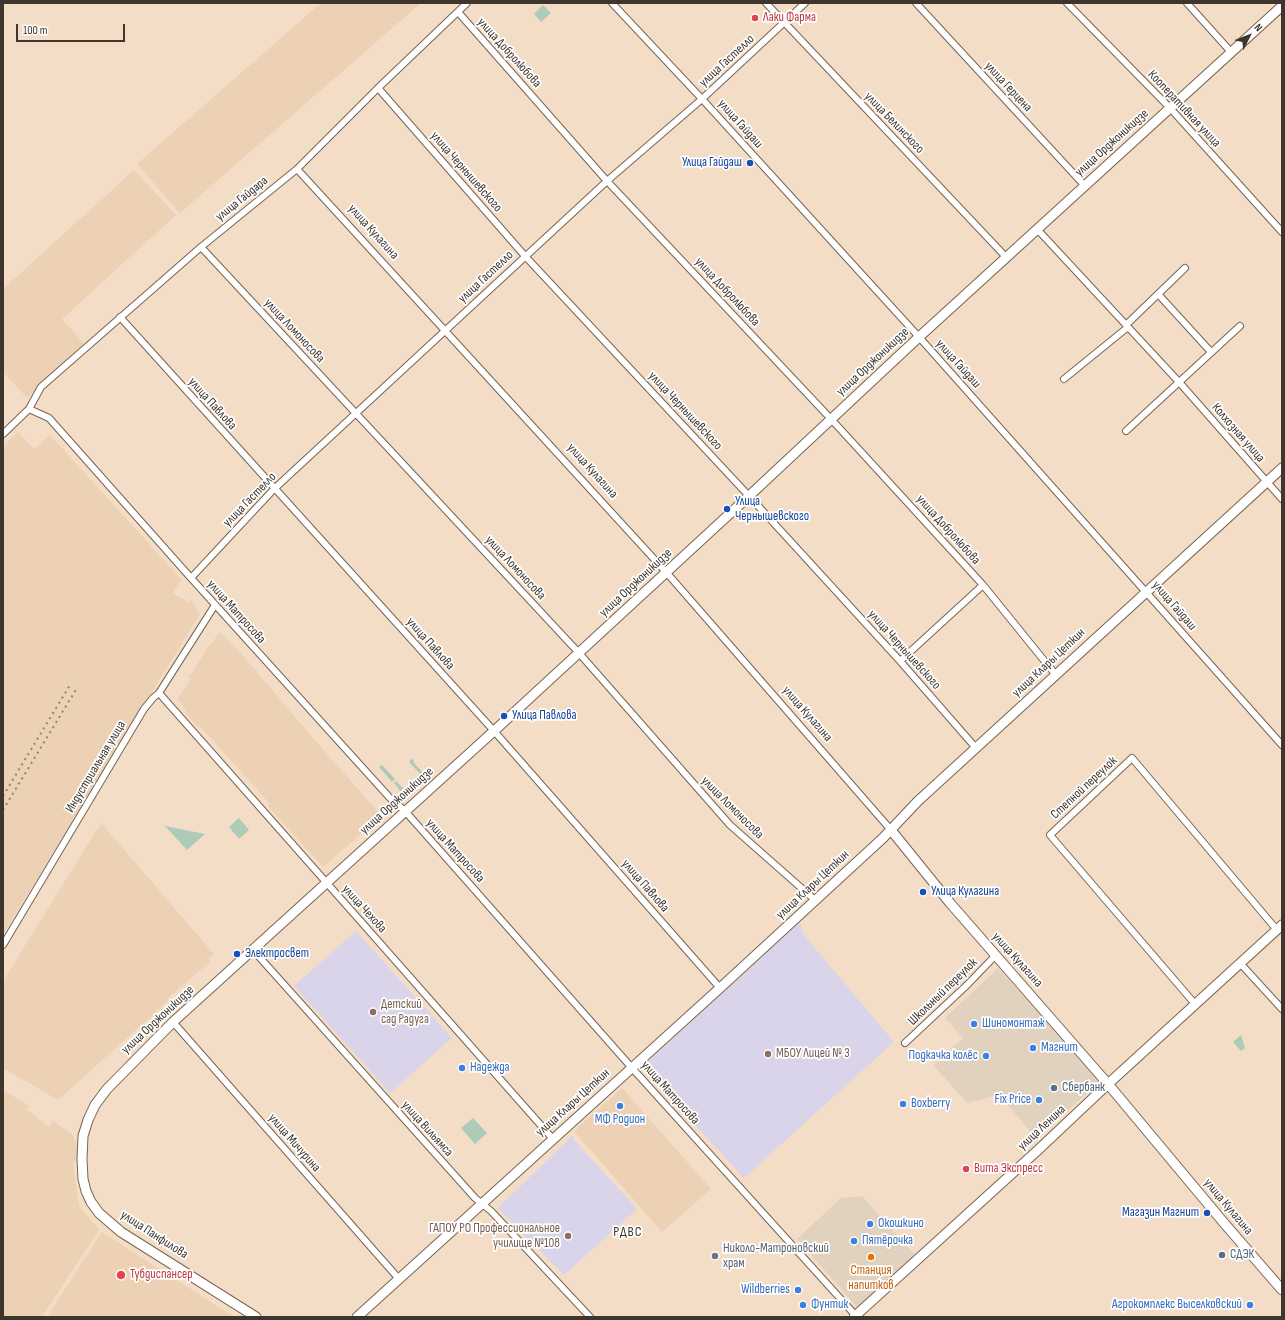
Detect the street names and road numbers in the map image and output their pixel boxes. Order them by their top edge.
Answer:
street label: улица Добролюбова [474,15,544,91]
street label: улица Гастелло [696,32,758,90]
street label: улица Герцена [981,59,1035,115]
street label: Кооперативная улица [1144,67,1224,151]
street label: улица Белинского [861,89,927,157]
street label: улица Гайдаш [714,96,766,152]
street label: улица Орджоникидзе [1072,106,1152,180]
street label: улица Чернышевского [427,129,505,215]
street label: улица Гайдара [213,173,271,225]
street label: улица Кулагина [344,201,402,263]
street label: улица Гастелло [455,248,517,306]
street label: улица Добролюбова [691,254,763,330]
street label: улица Ломоносова [260,296,328,366]
street label: улица Орджоникидзе [833,324,913,400]
street label: улица Гайдаш [932,336,984,392]
street label: улица Чернышевского [645,369,725,453]
street label: улица Павлова [185,375,239,433]
street label: Колхозная улица [1208,400,1268,466]
street label: улица Кулагина [563,440,621,502]
street label: улица Гастелло [220,470,280,530]
street label: улица Добролюбова [913,492,983,568]
street label: улица Ломоносова [481,533,549,603]
street label: улица Орджоникидзе [596,545,676,621]
street label: улица Матросова [203,577,269,647]
street label: улица Гайдаш [1148,578,1200,634]
street label: улица Чернышевского [864,607,944,693]
street label: улица Павлова [403,615,457,673]
street label: улица Клары Цеткин [1009,625,1089,701]
street label: улица Кулагина [779,683,835,745]
street label: Индустриальная улица [62,718,130,816]
street label: Степной переулок [1048,753,1120,823]
street label: улица Орджоникидзе [357,764,437,838]
street label: улица Ломоносова [697,773,767,843]
street label: улица Матросова [422,816,488,886]
street label: улица Клары Цеткин [773,847,853,923]
street label: улица Павлова [618,856,672,916]
street label: улица Чехова [338,882,390,936]
street label: улица Кулагина [988,929,1046,991]
street label: Школьный переулок [905,955,981,1029]
street label: улица Орджоникидзе [118,982,198,1058]
street label: улица Матросова [637,1058,703,1128]
street label: улица Клары Цеткин [533,1066,613,1140]
street label: улица Вильямса [398,1098,456,1160]
street label: улица Ленина [1015,1102,1069,1154]
street label: улица Мичурина [264,1111,324,1175]
street label: улица Кулагина [1200,1176,1256,1238]
street label: улица Панфилова [117,1207,191,1263]

